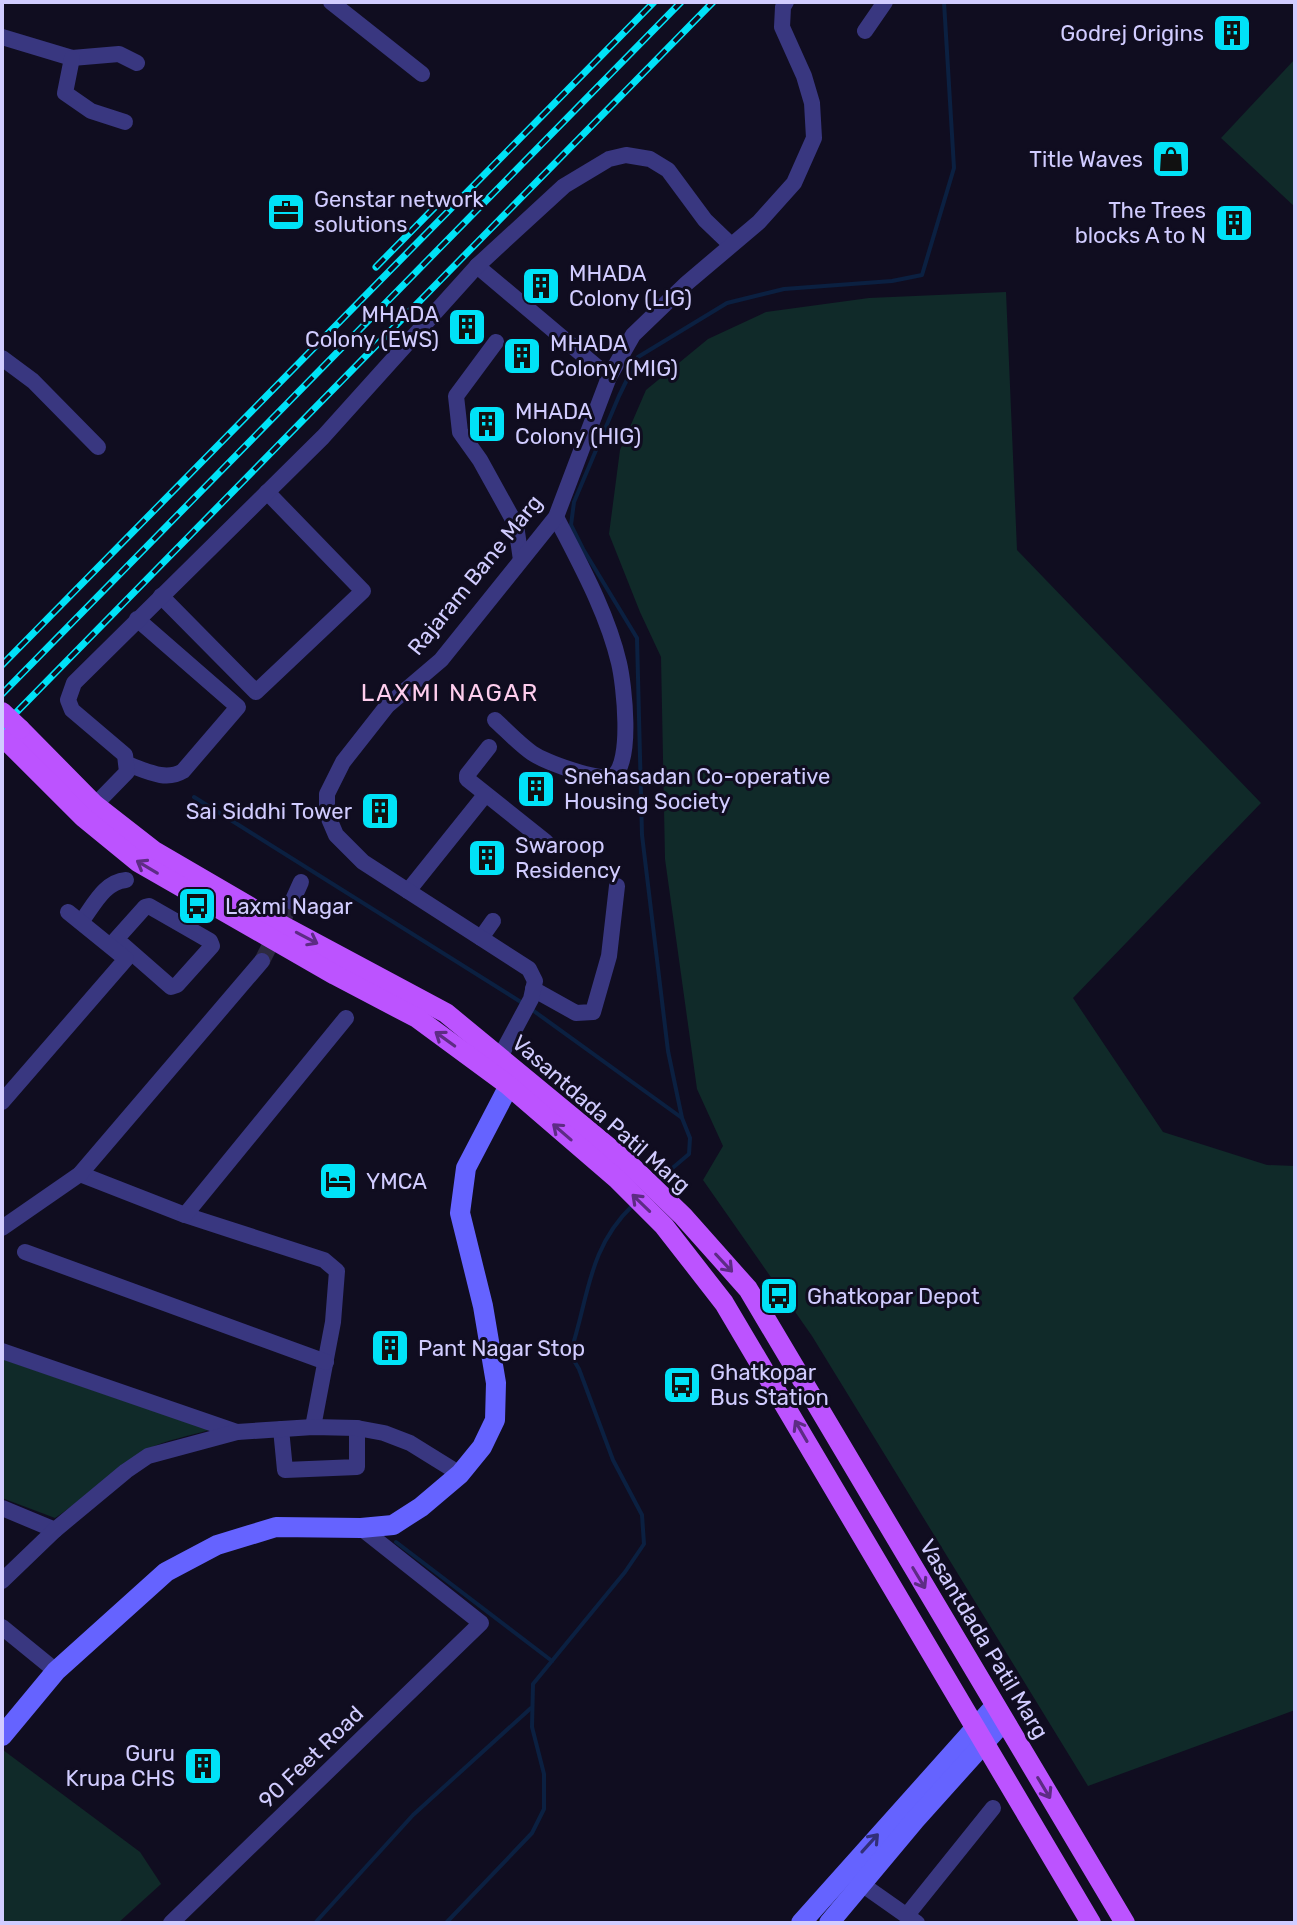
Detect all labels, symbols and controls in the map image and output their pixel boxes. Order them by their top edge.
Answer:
building icon: Godrej Origins [1211,12,1253,54]
place label: Godrej Origins [1060,20,1204,47]
shop icon: Title Waves [1150,138,1192,180]
place label: Title Waves [1029,146,1143,173]
place label: Genstar network solutions [314,186,484,238]
office icon: Genstar network solutions [265,191,307,233]
place label: The Trees blocks A to N [1075,197,1206,249]
building icon: The Trees blocks A to N [1213,202,1255,244]
place label: MHADA Colony (LIG) [569,260,692,312]
building icon: MHADA Colony (LIG) [520,265,562,307]
place label: MHADA Colony (EWS) [305,301,439,353]
building icon: MHADA Colony (EWS) [446,306,488,348]
place label: MHADA Colony (MIG) [550,330,678,382]
building icon: MHADA Colony (MIG) [501,335,543,377]
place label: MHADA Colony (HIG) [515,398,641,450]
building icon: MHADA Colony (HIG) [466,403,508,445]
street label: Rajaram Bane Marg [402,489,548,661]
district label: LAXMI NAGAR [361,679,539,707]
place label: Snehasadan Co-operative Housing Society [564,763,830,815]
building icon: Snehasadan Co-operative Housing Society [515,768,557,810]
building icon: Sai Siddhi Tower [359,790,401,832]
place label: Sai Siddhi Tower [186,798,353,825]
place label: Swaroop Residency [515,832,621,884]
building icon: Swaroop Residency [466,837,508,879]
one-way arrow [136,859,159,875]
bus stop icon: Laxmi Nagar [176,885,218,927]
place label: Laxmi Nagar [225,893,353,920]
one-way arrow [295,931,318,947]
street label: Vasantdada Patil Marg [506,1029,696,1199]
one-way arrow [435,1031,456,1048]
one-way arrow [553,1123,573,1141]
hotel icon: YMCA [317,1160,359,1202]
place label: YMCA [366,1168,427,1195]
one-way arrow [631,1193,651,1212]
one-way arrow [714,1253,733,1273]
bus stop icon: Ghatkopar Depot [758,1275,800,1317]
place label: Ghatkopar Depot [807,1283,980,1310]
building icon: Pant Nagar Stop [369,1327,411,1369]
place label: Pant Nagar Stop [418,1335,585,1362]
place label: Ghatkopar Bus Station [710,1359,829,1411]
bus stop icon: Ghatkopar Bus Station [661,1364,703,1406]
one-way arrow [793,1420,809,1443]
street label: Vasantdada Patil Marg [914,1534,1054,1744]
one-way arrow [911,1566,927,1589]
street label: 90 Feet Road [253,1700,369,1814]
place label: Guru Krupa CHS [65,1740,175,1792]
building icon: Guru Krupa CHS [182,1745,224,1787]
one-way arrow [1036,1776,1052,1799]
one-way arrow [861,1834,879,1854]

